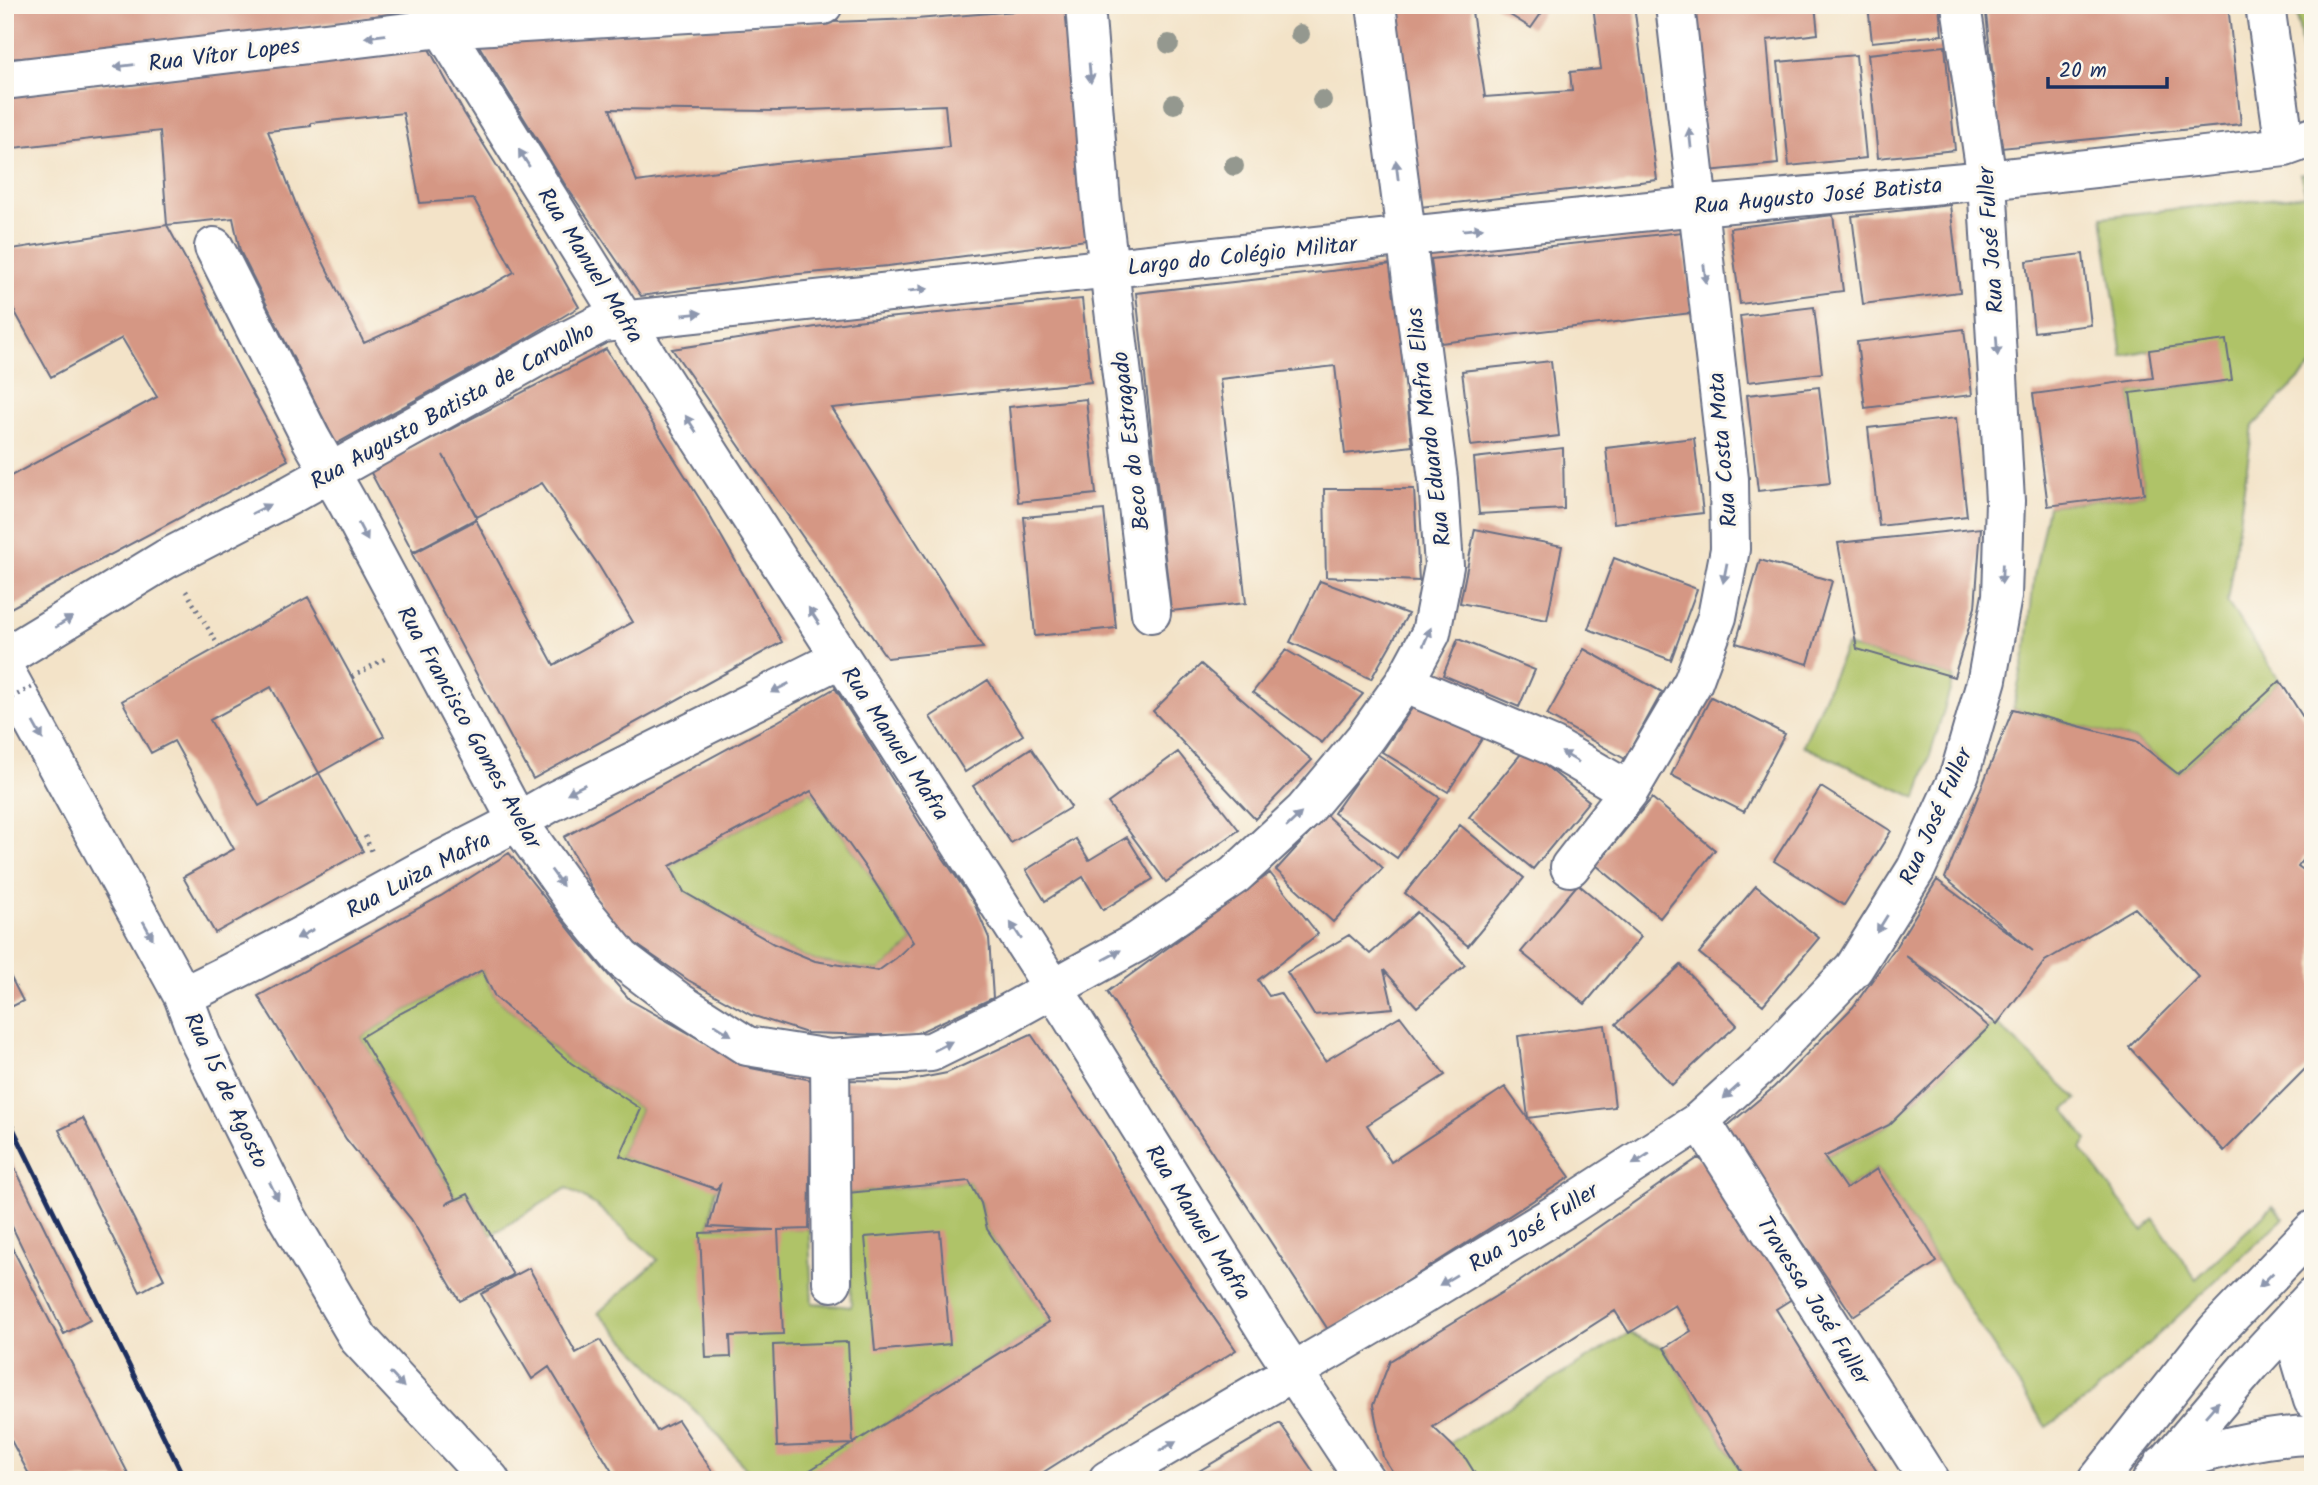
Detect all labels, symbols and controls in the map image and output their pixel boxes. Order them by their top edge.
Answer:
street label: Rua Vítor Lopes [146,29,302,83]
one-way arrow [363,31,385,42]
scale bar [2048,46,2168,90]
text: 20 m [2059,55,2107,88]
one-way arrow [113,60,135,71]
one-way arrow [1085,62,1096,84]
one-way arrow [1684,127,1695,149]
one-way arrow [517,148,530,167]
one-way arrow [1392,159,1403,181]
street label: Rua José Fuller [1969,164,2015,314]
street label: Rua Augusto José Batista [1692,168,1944,226]
street label: Rua Manuel Mafra [527,181,652,351]
one-way arrow [1462,223,1484,234]
street label: Largo do Colégio Militar [1126,227,1360,287]
one-way arrow [1699,263,1710,285]
one-way arrow [908,284,930,295]
street label: Rua Eduardo Mafra Elias [1397,305,1462,548]
one-way arrow [681,309,703,320]
street label: Rua Augusto Batista de Carvalho [304,313,602,500]
one-way arrow [1992,336,2003,358]
street label: Beco do Estragado [1103,349,1161,532]
street label: Rua Costa Mota [1699,371,1749,529]
one-way arrow [685,414,698,434]
one-way arrow [251,504,271,515]
one-way arrow [356,522,368,542]
one-way arrow [1720,562,1731,584]
one-way arrow [1997,563,2008,585]
street label: Rua Francisco Gomes Avelar [386,600,551,857]
one-way arrow [808,606,821,625]
one-way arrow [54,616,74,629]
one-way arrow [1421,627,1433,647]
street label: Rua Manuel Mafra [831,660,958,829]
one-way arrow [770,682,790,693]
one-way arrow [32,721,44,741]
street label: Rua José Fuller [1890,741,1984,891]
one-way arrow [1561,750,1580,763]
one-way arrow [566,784,586,795]
one-way arrow [1285,813,1302,829]
street label: Rua Luiza Mafra [340,822,498,929]
one-way arrow [550,869,564,887]
one-way arrow [1875,914,1888,933]
one-way arrow [142,920,154,940]
one-way arrow [1009,921,1022,941]
one-way arrow [295,927,315,939]
one-way arrow [1102,949,1122,961]
street label: Rua 15 de Agosto [173,1007,277,1175]
one-way arrow [713,1024,732,1037]
one-way arrow [933,1041,953,1052]
one-way arrow [1722,1084,1740,1100]
street label: Rua Manuel Mafra [1135,1138,1260,1308]
one-way arrow [1632,1152,1650,1166]
street label: Rua José Fuller [1462,1174,1607,1283]
one-way arrow [268,1181,279,1201]
street label: Travessa José Fuller [1746,1210,1879,1394]
one-way arrow [2258,1271,2274,1288]
one-way arrow [1439,1273,1458,1286]
one-way arrow [389,1371,405,1388]
one-way arrow [2203,1401,2219,1418]
one-way arrow [1158,1440,1177,1452]

